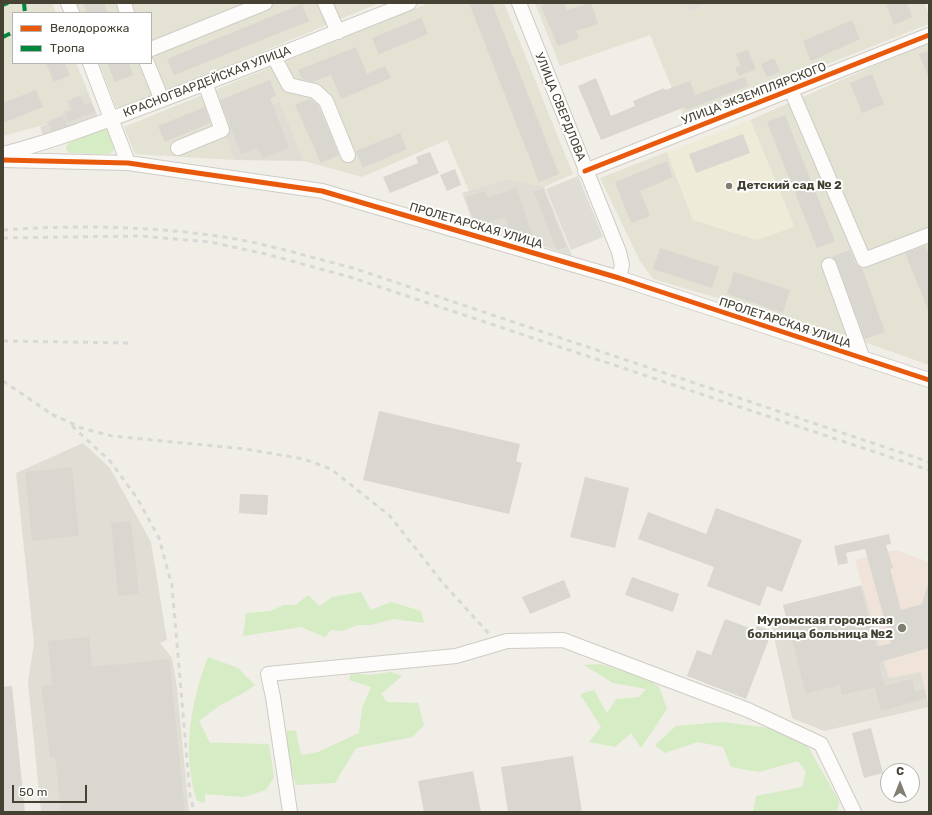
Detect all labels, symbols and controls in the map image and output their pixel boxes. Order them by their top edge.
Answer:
legend [12,12,152,64]
text: Велодорожка [50,21,129,35]
text: Тропа [50,41,85,55]
street label: КРАСНОГВАРДЕЙСКАЯ УЛИЦА [121,43,293,121]
street label: УЛИЦА СВЕРДЛОВА [532,51,588,163]
street label: УЛИЦА ЭКЗЕМПЛЯРСКОГО [680,60,828,128]
place label: Детский сад № 2 [737,179,842,193]
marker: Детский сад № 2 [724,181,734,191]
street label: ПРОЛЕТАРСКАЯ УЛИЦА [408,200,544,252]
street label: ПРОЛЕТАРСКАЯ УЛИЦА [717,295,853,351]
place label: Муромская городская больница больница №2 [747,614,893,642]
marker: Муромская городская больница больница №2 [896,622,908,634]
north arrow [880,763,920,803]
text: С [896,765,904,778]
scale bar [14,777,89,803]
text: 50 m [19,785,47,799]

